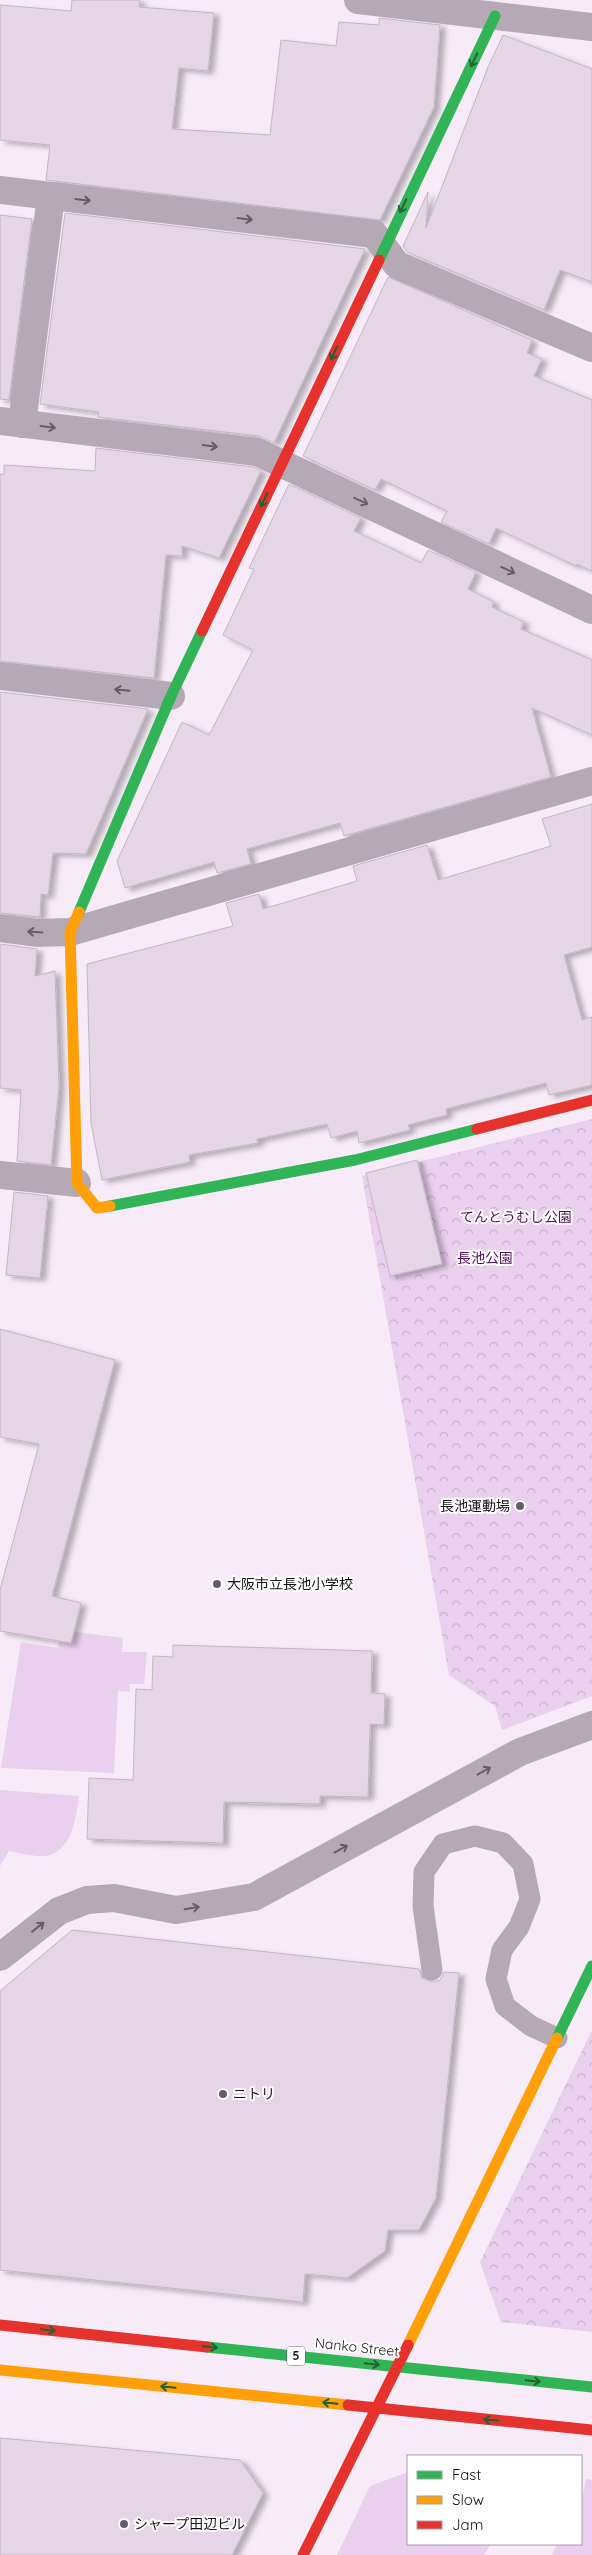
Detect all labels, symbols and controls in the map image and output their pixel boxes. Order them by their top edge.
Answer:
one-way arrow [469,52,478,67]
one-way arrow [75,195,91,205]
one-way arrow [398,198,408,213]
one-way arrow [236,214,252,224]
one-way arrow [328,345,338,360]
one-way arrow [40,422,56,432]
one-way arrow [201,441,217,451]
one-way arrow [259,492,268,507]
one-way arrow [353,497,368,506]
one-way arrow [500,566,515,576]
one-way arrow [115,685,131,695]
one-way arrow [27,928,43,937]
park label: てんとうむし公園 [460,1208,572,1226]
park label: 長池公園 [457,1249,513,1267]
place label: 長池運動場 [440,1497,510,1515]
marker: 長池運動場 [514,1500,526,1512]
place label: 大阪市立長池小学校 [227,1575,353,1593]
marker: 大阪市立長池小学校 [211,1578,223,1590]
one-way arrow [476,1766,491,1776]
one-way arrow [334,1844,348,1854]
one-way arrow [184,1902,200,1912]
one-way arrow [32,1921,45,1932]
place label: ニトリ [233,2085,275,2103]
marker: ニトリ [217,2088,229,2100]
one-way arrow [40,2325,56,2335]
street label: Nanko Street [314,2334,400,2360]
one-way arrow [202,2342,218,2352]
road number: 5 [287,2346,305,2366]
one-way arrow [363,2359,379,2369]
one-way arrow [525,2376,541,2386]
one-way arrow [160,2382,176,2392]
one-way arrow [322,2398,338,2408]
one-way arrow [484,2415,500,2425]
legend [407,2455,582,2545]
text: Fast [452,2465,481,2484]
text: Slow [452,2490,484,2509]
place label: シャープ田辺ビル [134,2515,245,2533]
text: Jam [452,2515,483,2534]
marker: シャープ田辺ビル [118,2518,130,2530]

